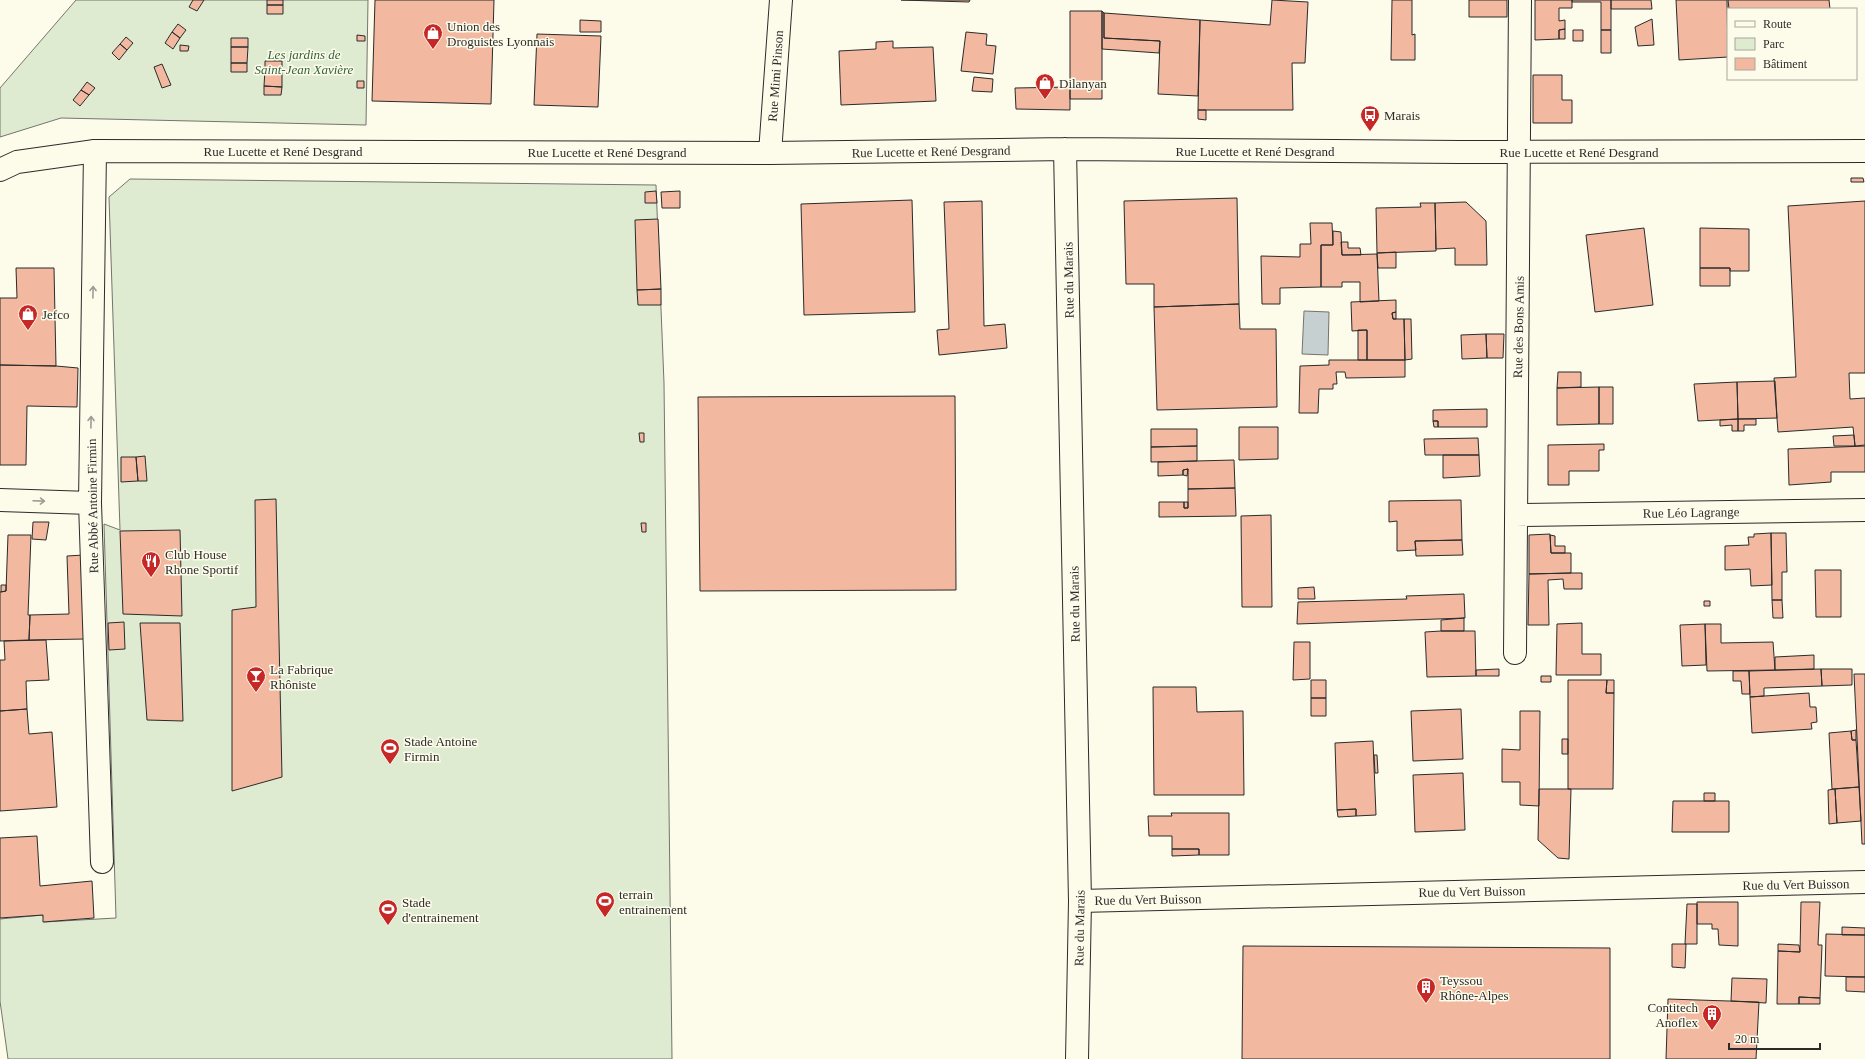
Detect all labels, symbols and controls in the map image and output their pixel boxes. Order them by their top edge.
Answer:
legend [1727,8,1857,80]
text: Route [1763,17,1792,31]
place label: Union des Droguistes Lyonnais [447,19,554,49]
shop icon: Union des Droguistes Lyonnais [422,22,444,50]
street label: Rue Mimi Pinson [765,29,786,122]
text: Parc [1763,37,1784,51]
park label: Les jardins de Saint-Jean Xavière [255,47,354,77]
text: Bâtiment [1763,57,1808,71]
shop icon: Dilanyan [1034,72,1056,100]
place label: Dilanyan [1059,76,1107,91]
bus stop icon: Marais [1359,104,1381,132]
place label: Marais [1384,108,1420,123]
street label: Rue Lucette et René Desgrand [851,143,1011,160]
street label: Rue Lucette et René Desgrand [204,144,363,159]
street label: Rue Lucette et René Desgrand [1176,144,1335,159]
street label: Rue Lucette et René Desgrand [528,145,687,160]
street label: Rue Lucette et René Desgrand [1500,145,1659,160]
street label: Rue du Marais [1060,242,1077,318]
street label: Rue des Bons Amis [1510,276,1527,378]
one-way arrow [89,286,97,299]
shop icon: Jefco [17,303,39,331]
place label: Jefco [42,307,69,322]
one-way arrow [87,416,95,429]
street label: Rue Abbé Antoine Firmin [84,438,101,573]
one-way arrow [32,497,45,505]
street label: Rue Léo Lagrange [1643,504,1740,521]
place label: Club House Rhone Sportif [165,547,239,577]
restaurant icon: Club House Rhone Sportif [140,550,162,578]
street label: Rue du Marais [1066,566,1083,642]
place label: La Fabrique Rhôniste [270,662,333,692]
bar icon: La Fabrique Rhôniste [245,665,267,693]
place label: Stade Antoine Firmin [404,734,478,764]
sports icon: Stade Antoine Firmin [379,737,401,765]
street label: Rue du Vert Buisson [1742,876,1850,893]
street label: Rue du Vert Buisson [1418,883,1526,900]
place label: terrain entrainement [619,887,687,917]
sports icon: terrain entrainement [594,890,616,918]
street label: Rue du Marais [1071,890,1088,966]
street label: Rue du Vert Buisson [1094,891,1202,908]
place label: Stade d'entrainement [402,895,479,925]
sports icon: Stade d'entrainement [377,898,399,926]
place label: Teyssou Rhône-Alpes [1440,973,1509,1003]
building icon: Teyssou Rhône-Alpes [1415,976,1437,1004]
place label: Contitech Anoflex [1647,1000,1698,1030]
building icon: Contitech Anoflex [1701,1003,1723,1031]
scale bar [1729,1025,1820,1051]
text: 20 m [1735,1032,1760,1046]

